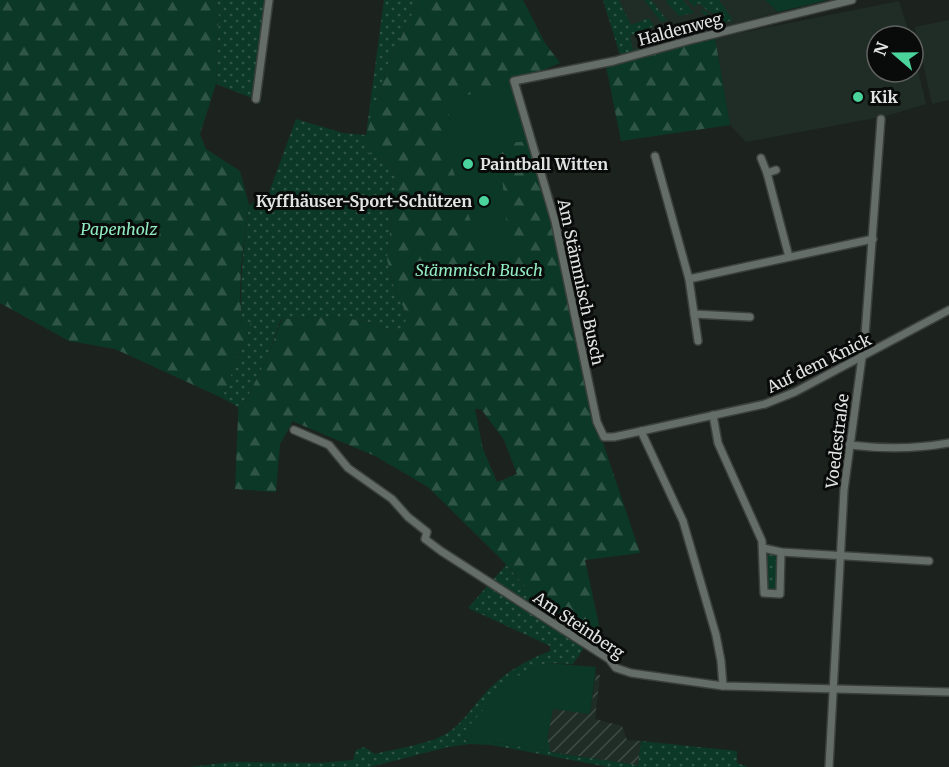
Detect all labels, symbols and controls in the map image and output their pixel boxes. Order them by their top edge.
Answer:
street label: Haldenweg [636,8,725,50]
north arrow [865,24,925,84]
text: N [869,39,893,58]
place label: Kik [870,87,898,107]
marker: Kik [851,90,865,104]
place label: Paintball Witten [480,154,608,174]
marker: Paintball Witten [461,157,475,171]
place label: Kyffhäuser-Sport-Schützen [256,191,472,211]
marker: Kyffhäuser-Sport-Schützen [477,194,491,208]
street label: Am Stämmisch Busch [553,196,608,367]
park label: Papenholz [81,219,158,239]
park label: Stämmisch Busch [415,260,543,280]
street label: Auf dem Knick [763,329,875,397]
street label: Voedestraße [821,393,853,490]
street label: Am Steinberg [529,587,628,663]

